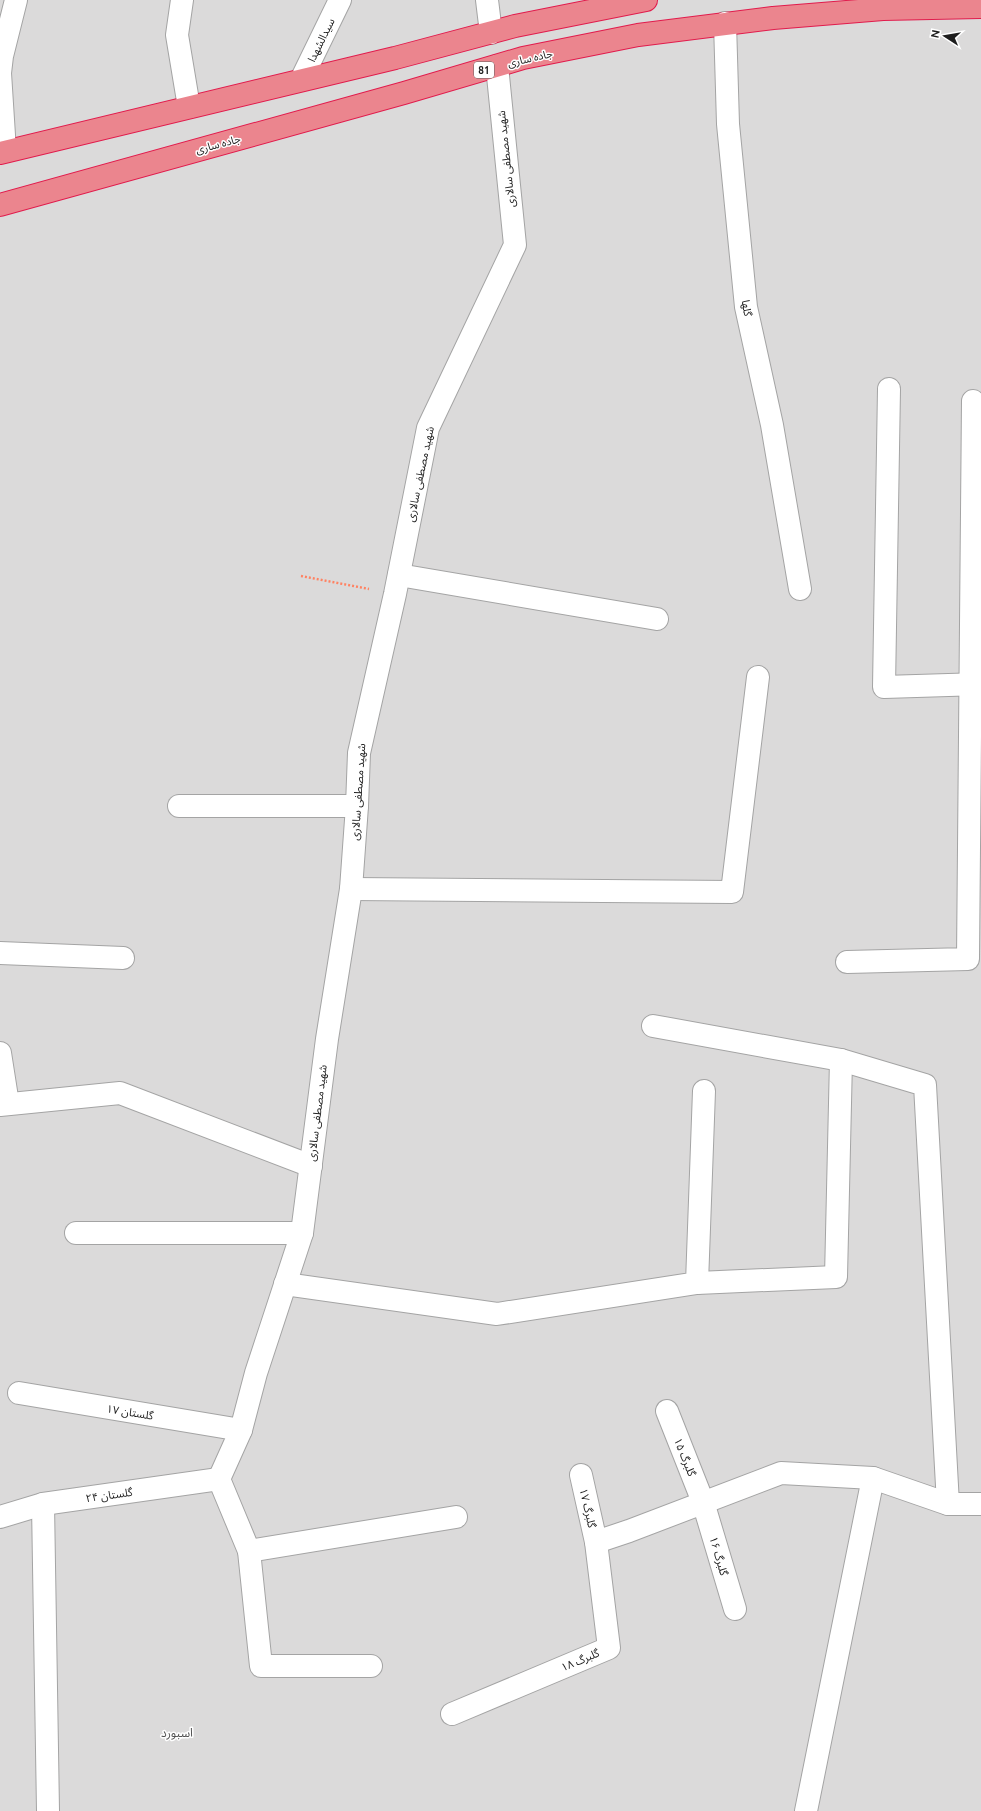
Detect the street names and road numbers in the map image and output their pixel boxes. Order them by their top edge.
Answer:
street label: سیدالشهدا [305,16,338,64]
street label: جاده ساری [506,47,555,70]
road number: 81 [474,62,494,78]
street label: شهید مصطفی سالاری [495,109,518,208]
street label: جاده ساری [194,132,243,157]
street label: گلها [740,299,754,318]
street label: شهید مصطفی سالاری [404,425,437,523]
street label: شهید مصطفی سالاری [349,743,368,841]
street label: شهید مصطفی سالاری [305,1064,330,1162]
street label: گلستان ۱۷ [106,1402,155,1423]
street label: گلبرگ ۱۵ [671,1436,698,1479]
street label: گلستان ۲۴ [85,1486,134,1505]
street label: گلبرگ ۱۷ [577,1487,598,1530]
street label: گلبرگ ۱۶ [707,1535,730,1578]
street label: گلبرگ ۱۸ [559,1646,602,1674]

